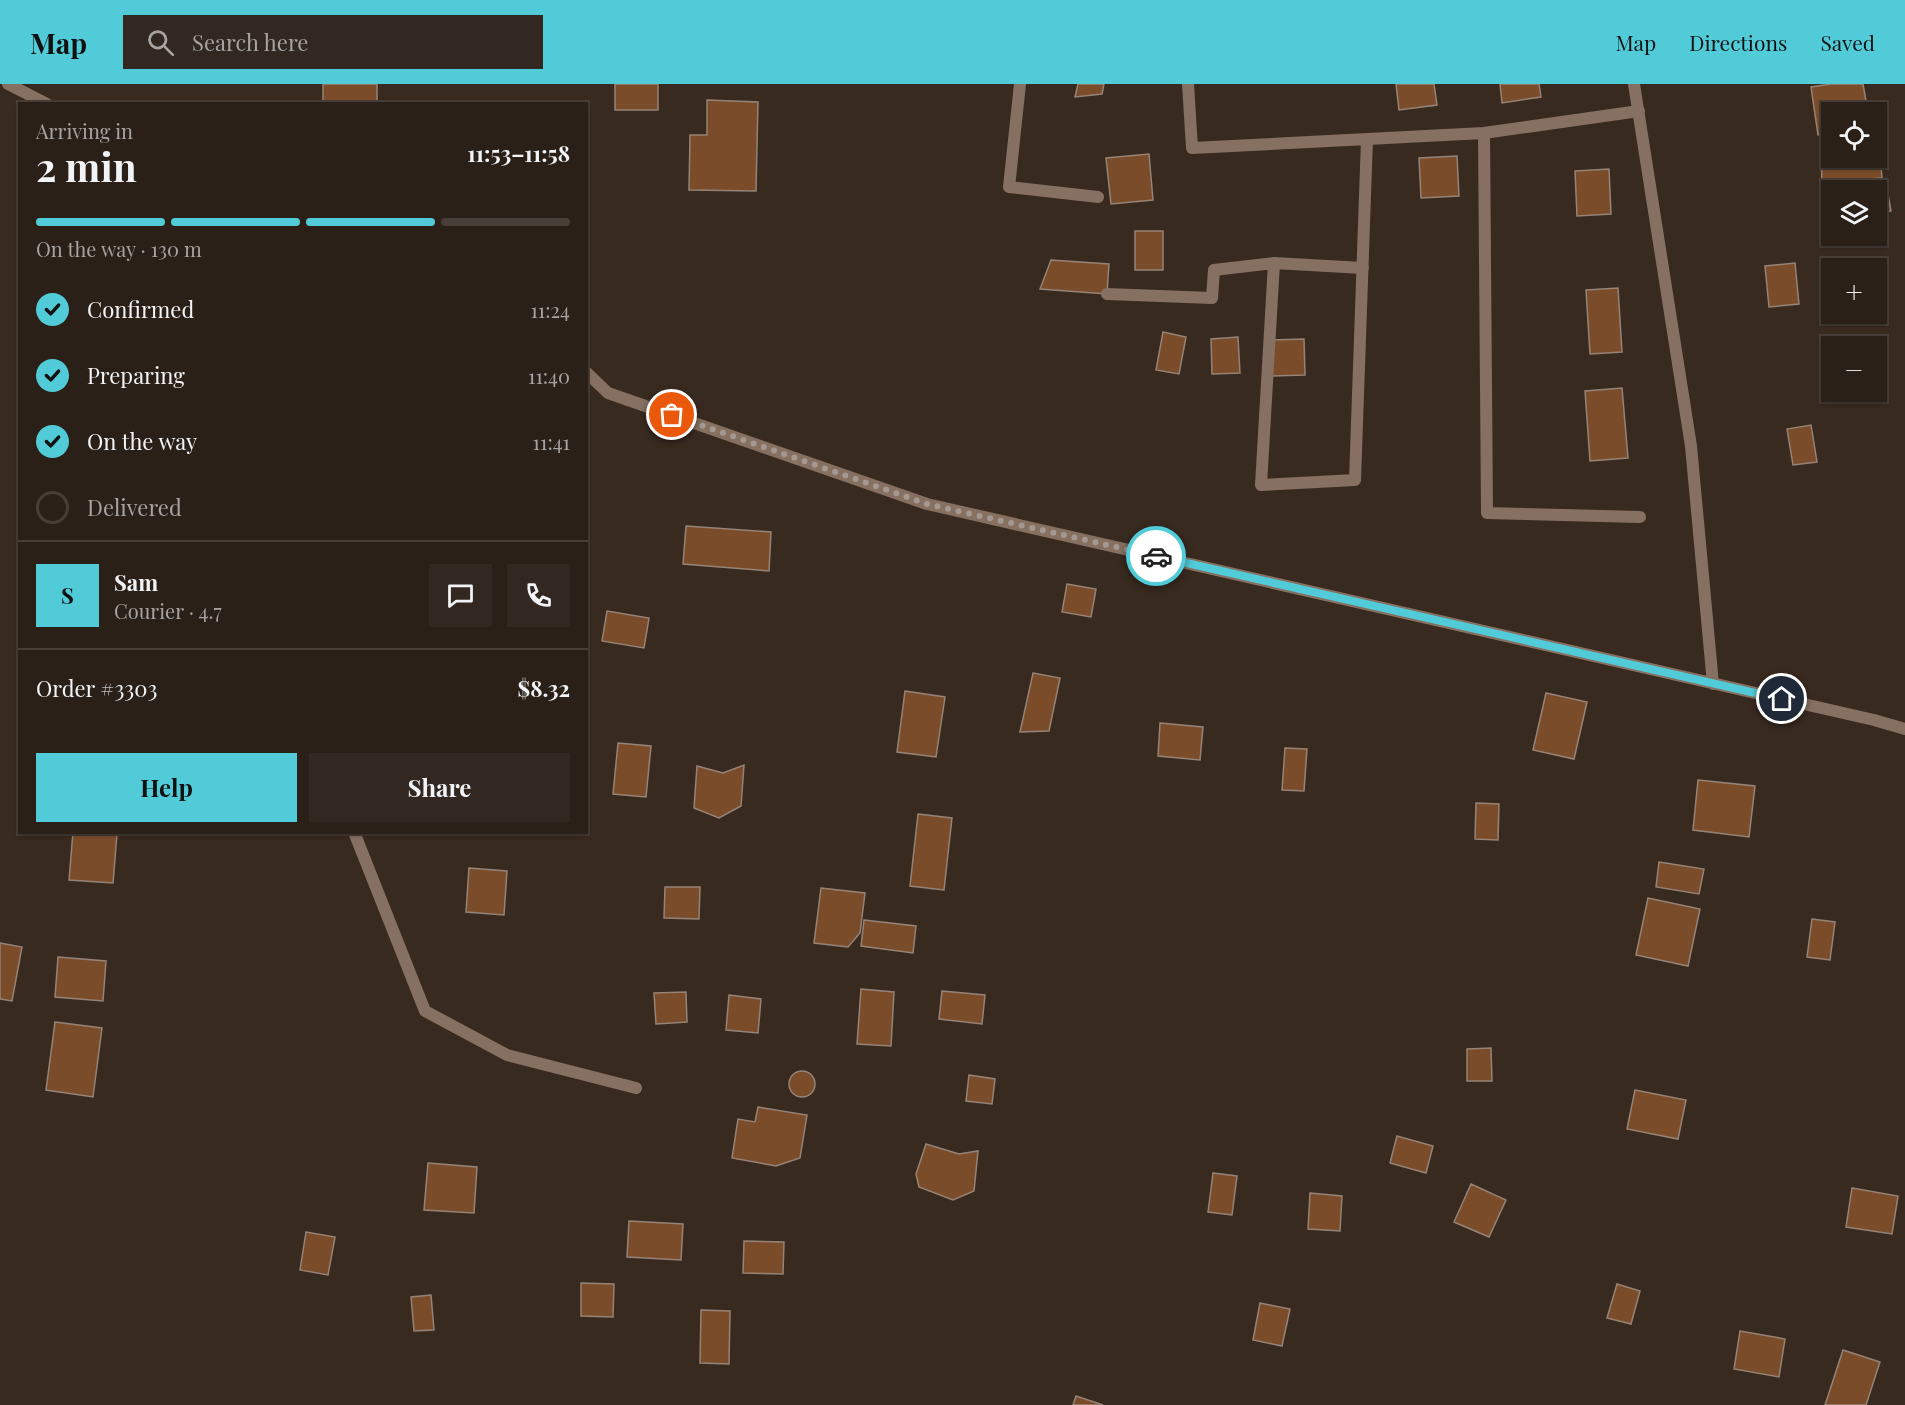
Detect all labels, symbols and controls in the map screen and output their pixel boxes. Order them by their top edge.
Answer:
search box [123,15,543,69]
text: Map [30,24,87,61]
icon: search [144,26,177,59]
text: Search here [192,27,308,57]
text: Map [1615,28,1656,56]
text: Directions [1689,28,1787,56]
text: Saved [1820,28,1875,56]
map controls [1821,102,1887,402]
button: locate [1821,102,1887,168]
text: Arriving in [36,117,133,144]
text: 11:53–11:58 [467,138,570,168]
text: 2 min [36,140,137,192]
button: layers [1821,180,1887,246]
text: On the way · 130 m [36,235,202,262]
button: + [1821,258,1887,324]
icon: check [36,293,69,326]
text: Confirmed [87,294,194,324]
text: 11:24 [530,296,570,323]
button: − [1821,336,1887,402]
icon: check [36,359,69,392]
text: Preparing [87,360,185,390]
text: 11:40 [528,362,570,389]
pin [646,389,697,440]
icon: bag [655,398,688,431]
icon: check [36,425,69,458]
text: On the way [87,426,197,456]
text: 11:41 [533,428,570,455]
text: Delivered [87,492,182,522]
courier [1126,526,1186,586]
icon: car [1140,540,1173,573]
button: chat [429,564,492,627]
button: phone [507,564,570,627]
text: Sam [114,567,158,597]
text: S [61,580,74,610]
text: Courier · 4.7 [114,597,222,624]
text: Order #3303 [36,673,157,703]
text: $8.32 [518,673,570,703]
pin [1756,673,1807,724]
icon: home [1765,682,1798,715]
button: Help [36,753,297,822]
button: Share [309,753,570,822]

